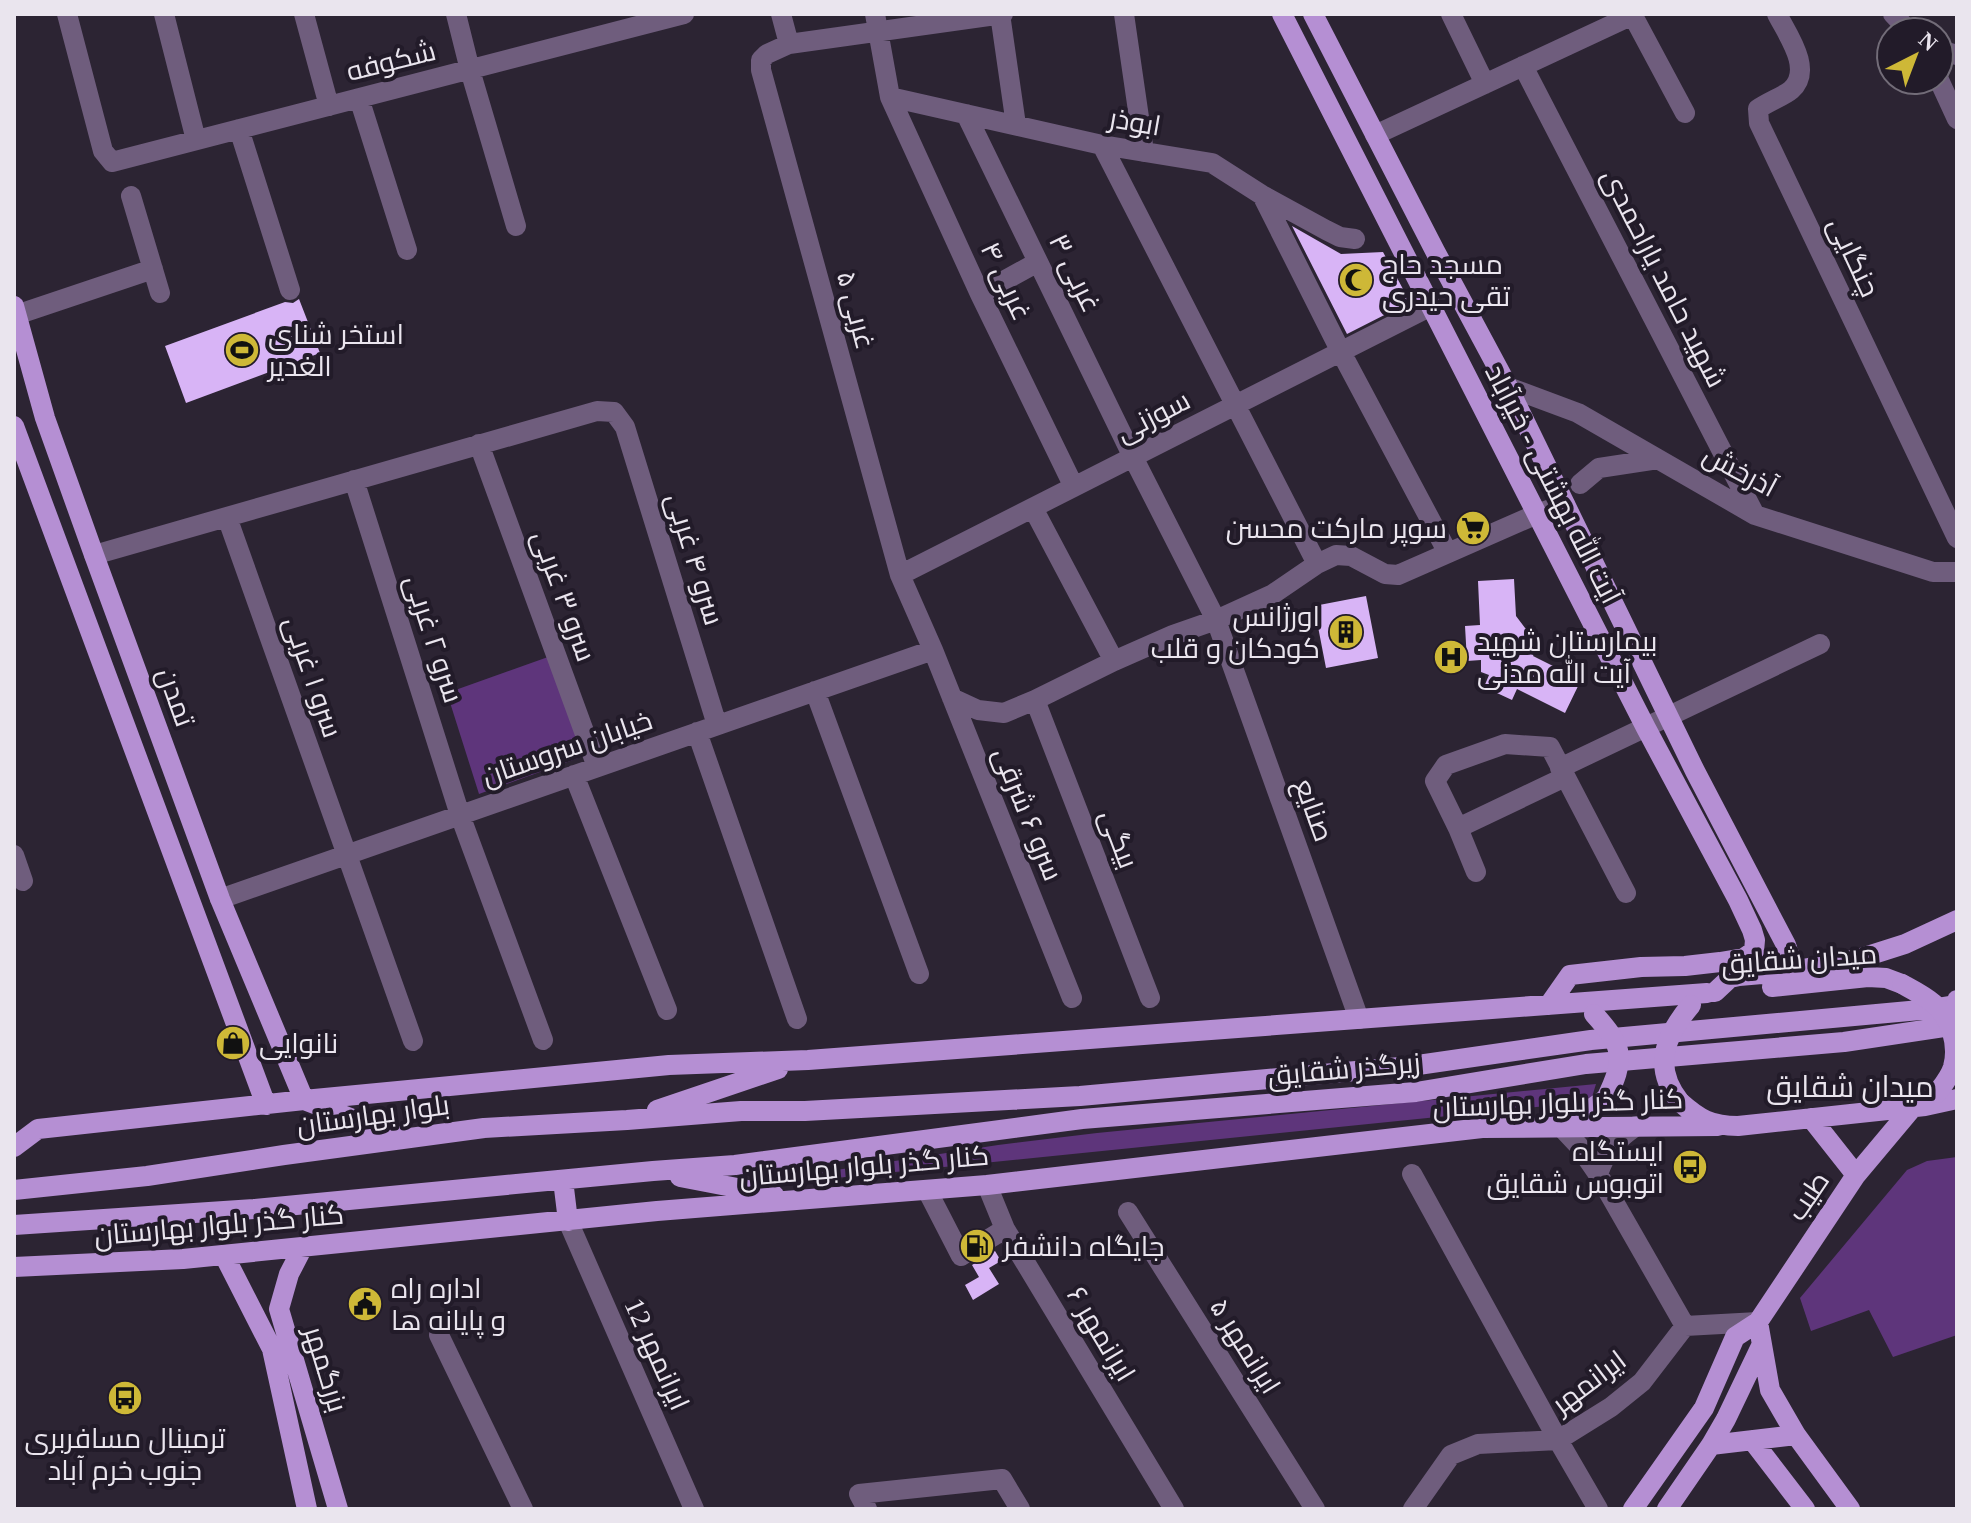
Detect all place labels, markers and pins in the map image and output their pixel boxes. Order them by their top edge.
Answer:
place label: مسجد حاج تقی حیدری [1382,249,1511,313]
mosque icon: مسجد حاج تقی حیدری [1337,261,1375,299]
place label: استخر شنای الغدیر [266,319,404,382]
sports icon: استخر شنای الغدیر [223,331,261,369]
supermarket icon: سوپر مارکت محسن [1454,509,1492,547]
place label: سوپر مارکت محسن [1226,513,1447,547]
place label: اورژانس کودکان و قلب [1151,601,1320,665]
building icon: اورژانس کودکان و قلب [1327,613,1365,651]
place label: بیمارستان شهید آیت الله مدنی [1477,626,1657,690]
hospital icon: بیمارستان شهید آیت الله مدنی [1432,638,1470,676]
shop icon: نانوایی [214,1024,252,1062]
place label: نانوایی [259,1028,338,1060]
place label: ایستگاه اتوبوس شقایق [1486,1136,1664,1200]
bus stop icon: ایستگاه اتوبوس شقایق [1671,1148,1709,1186]
fuel station icon: جایگاه دانشفر [958,1227,996,1265]
place label: جایگاه دانشفر [1001,1231,1165,1262]
place label: اداره راه و پایانه ها [391,1273,506,1339]
public building icon: اداره راه و پایانه ها [346,1285,384,1323]
bus stop icon: ترمینال مسافربری جنوب خرم آباد [106,1379,144,1417]
place label: ترمینال مسافربری جنوب خرم آباد [25,1423,226,1490]

